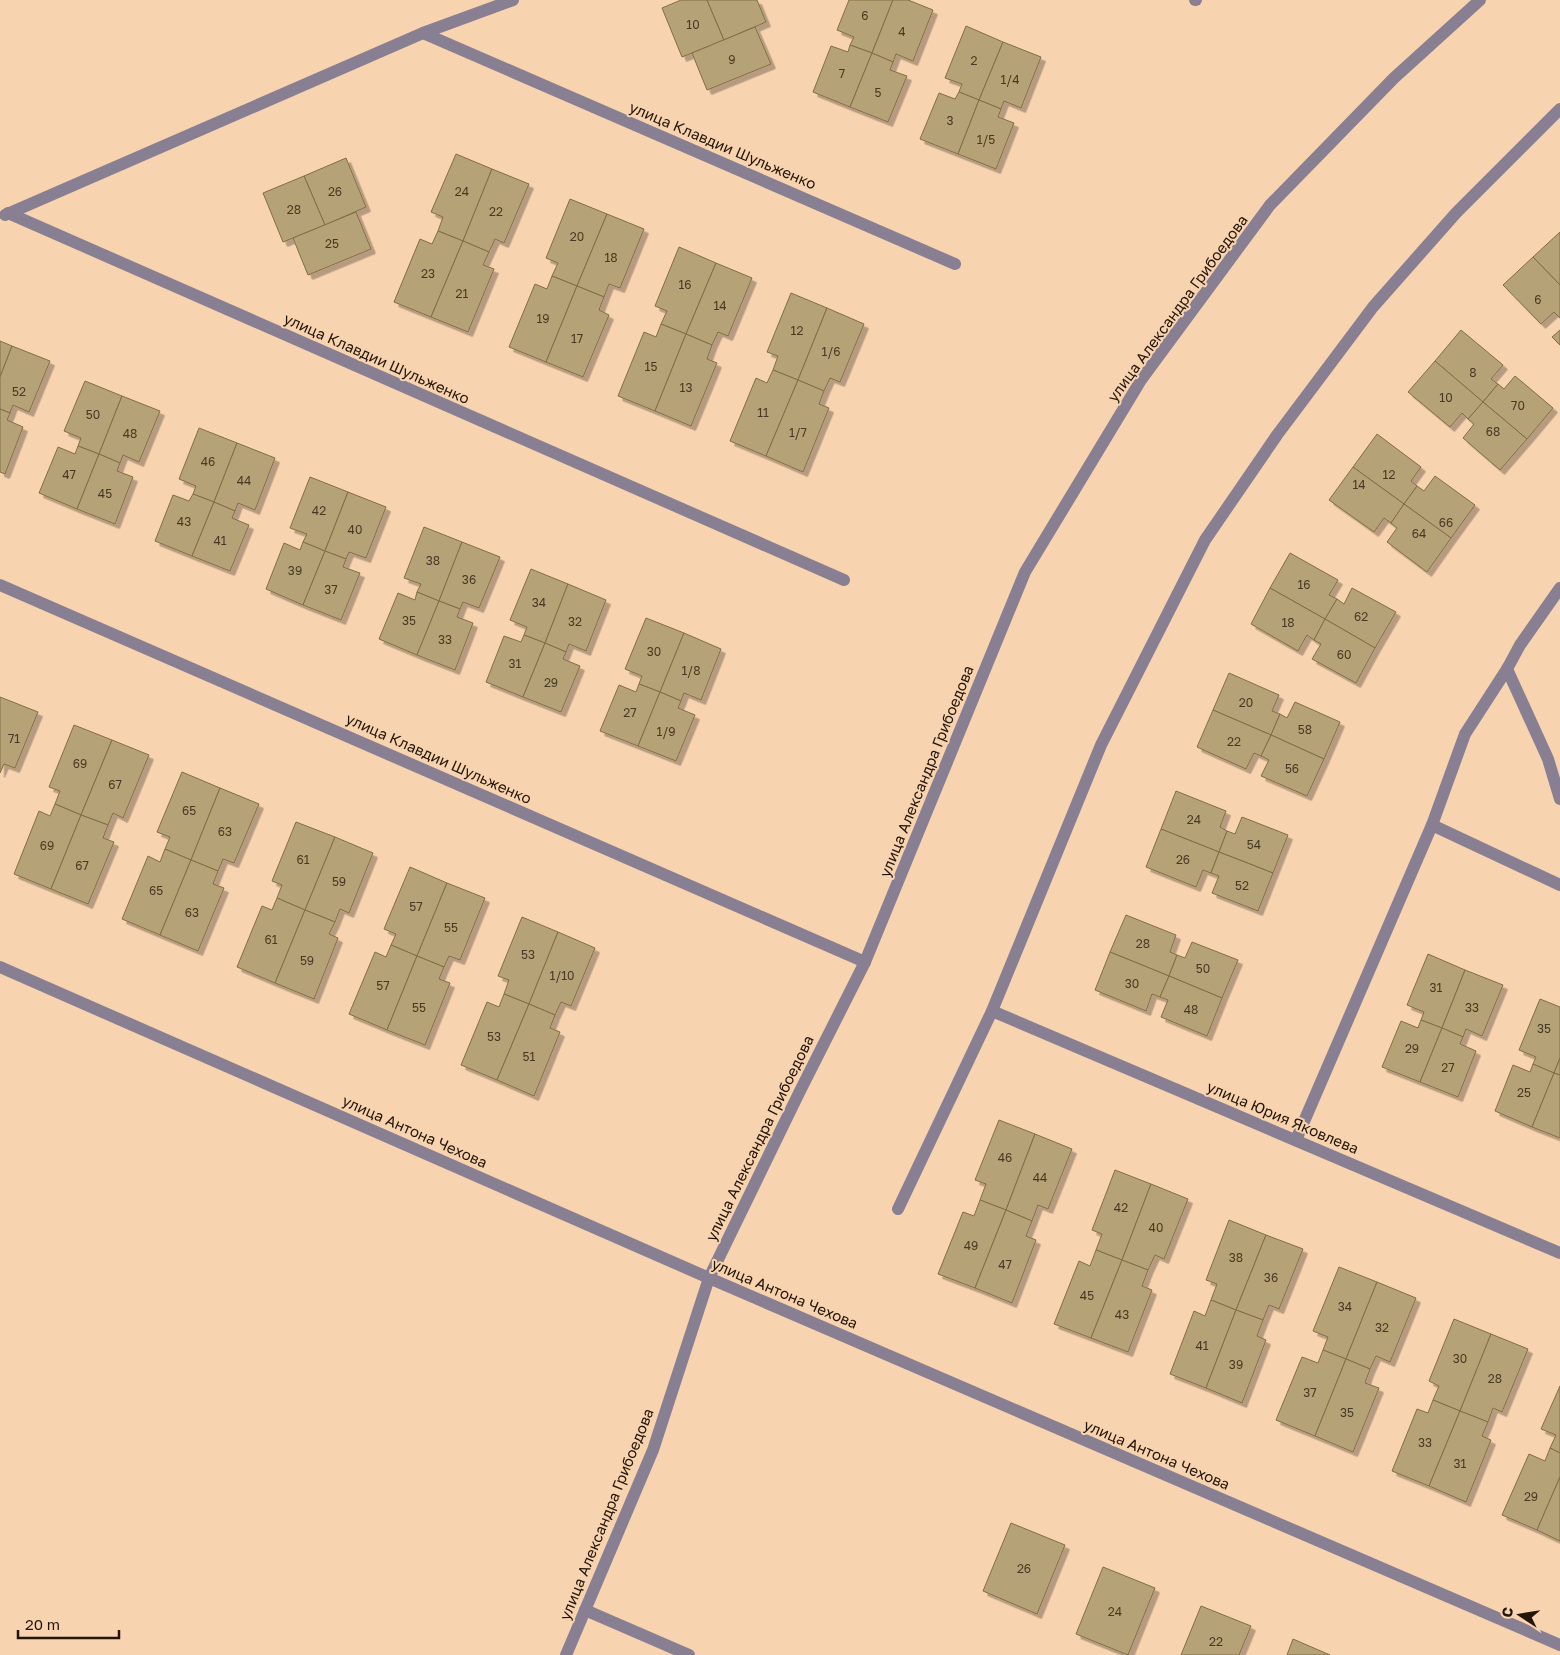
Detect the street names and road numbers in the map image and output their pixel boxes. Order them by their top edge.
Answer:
street label: улица Клавдии Шульженко [627,97,819,193]
street label: улица Александра Грибоедова [1103,211,1251,405]
street label: улица Клавдии Шульженко [281,309,473,407]
street label: улица Александра Грибоедова [875,662,977,880]
street label: улица Клавдии Шульженко [343,709,535,807]
street label: улица Александра Грибоедова [701,1032,817,1244]
street label: улица Юрия Яковлева [1204,1077,1362,1157]
street label: улица Антона Чехова [340,1091,490,1171]
street label: улица Антона Чехова [709,1254,861,1332]
street label: улица Александра Грибоедова [555,1405,657,1623]
street label: улица Антона Чехова [1081,1415,1233,1493]

